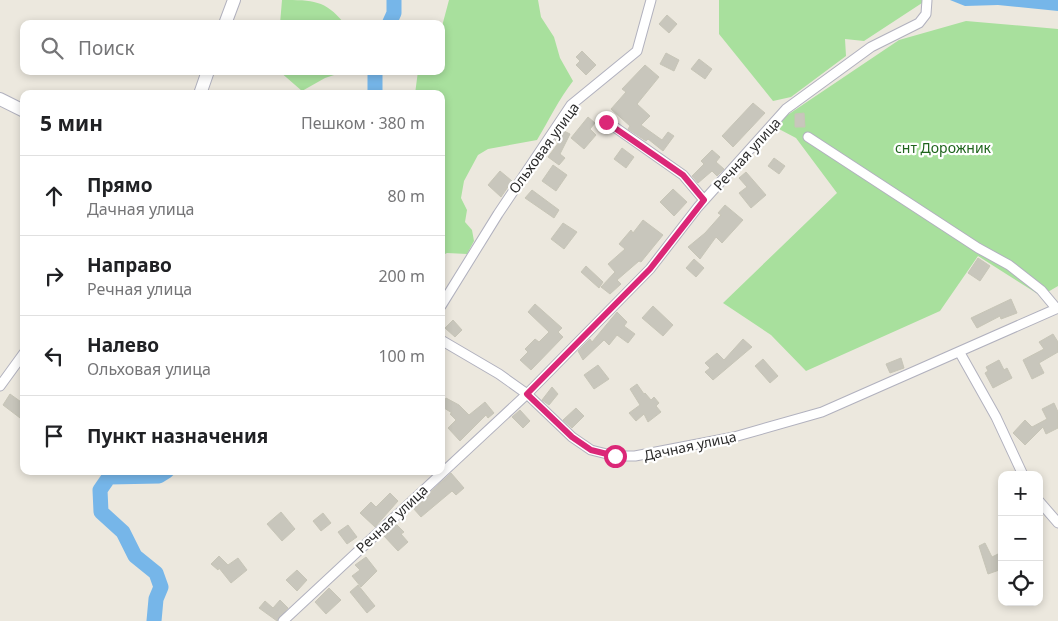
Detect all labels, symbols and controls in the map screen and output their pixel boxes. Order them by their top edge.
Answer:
search box [20,20,445,75]
icon: search [38,34,66,62]
text: Поиск [78,35,134,61]
street label: Ольховая улица [504,98,583,197]
text: 5 мин [40,109,103,137]
route end [595,111,618,134]
text: Пешком · 380 m [301,112,425,134]
street label: Речная улица [709,113,784,194]
park label: снт Дорожник [895,138,992,157]
text: Прямо [87,172,153,198]
icon: ahead [40,182,68,210]
text: 80 m [388,185,425,207]
text: Дачная улица [87,198,194,220]
text: Направо [87,252,172,278]
icon: right [40,262,68,290]
text: 200 m [378,265,425,287]
text: Речная улица [87,278,192,300]
text: Налево [87,332,159,358]
icon: left [40,342,68,370]
text: 100 m [378,345,425,367]
text: Ольховая улица [87,358,211,380]
icon: arrive [40,422,68,450]
text: Пункт назначения [87,423,268,449]
street label: Дачная улица [642,426,738,465]
route start [604,445,627,468]
map controls [998,471,1043,606]
button: + [998,471,1043,516]
street label: Речная улица [352,480,432,557]
button: − [998,516,1043,561]
button: locate [998,561,1043,606]

